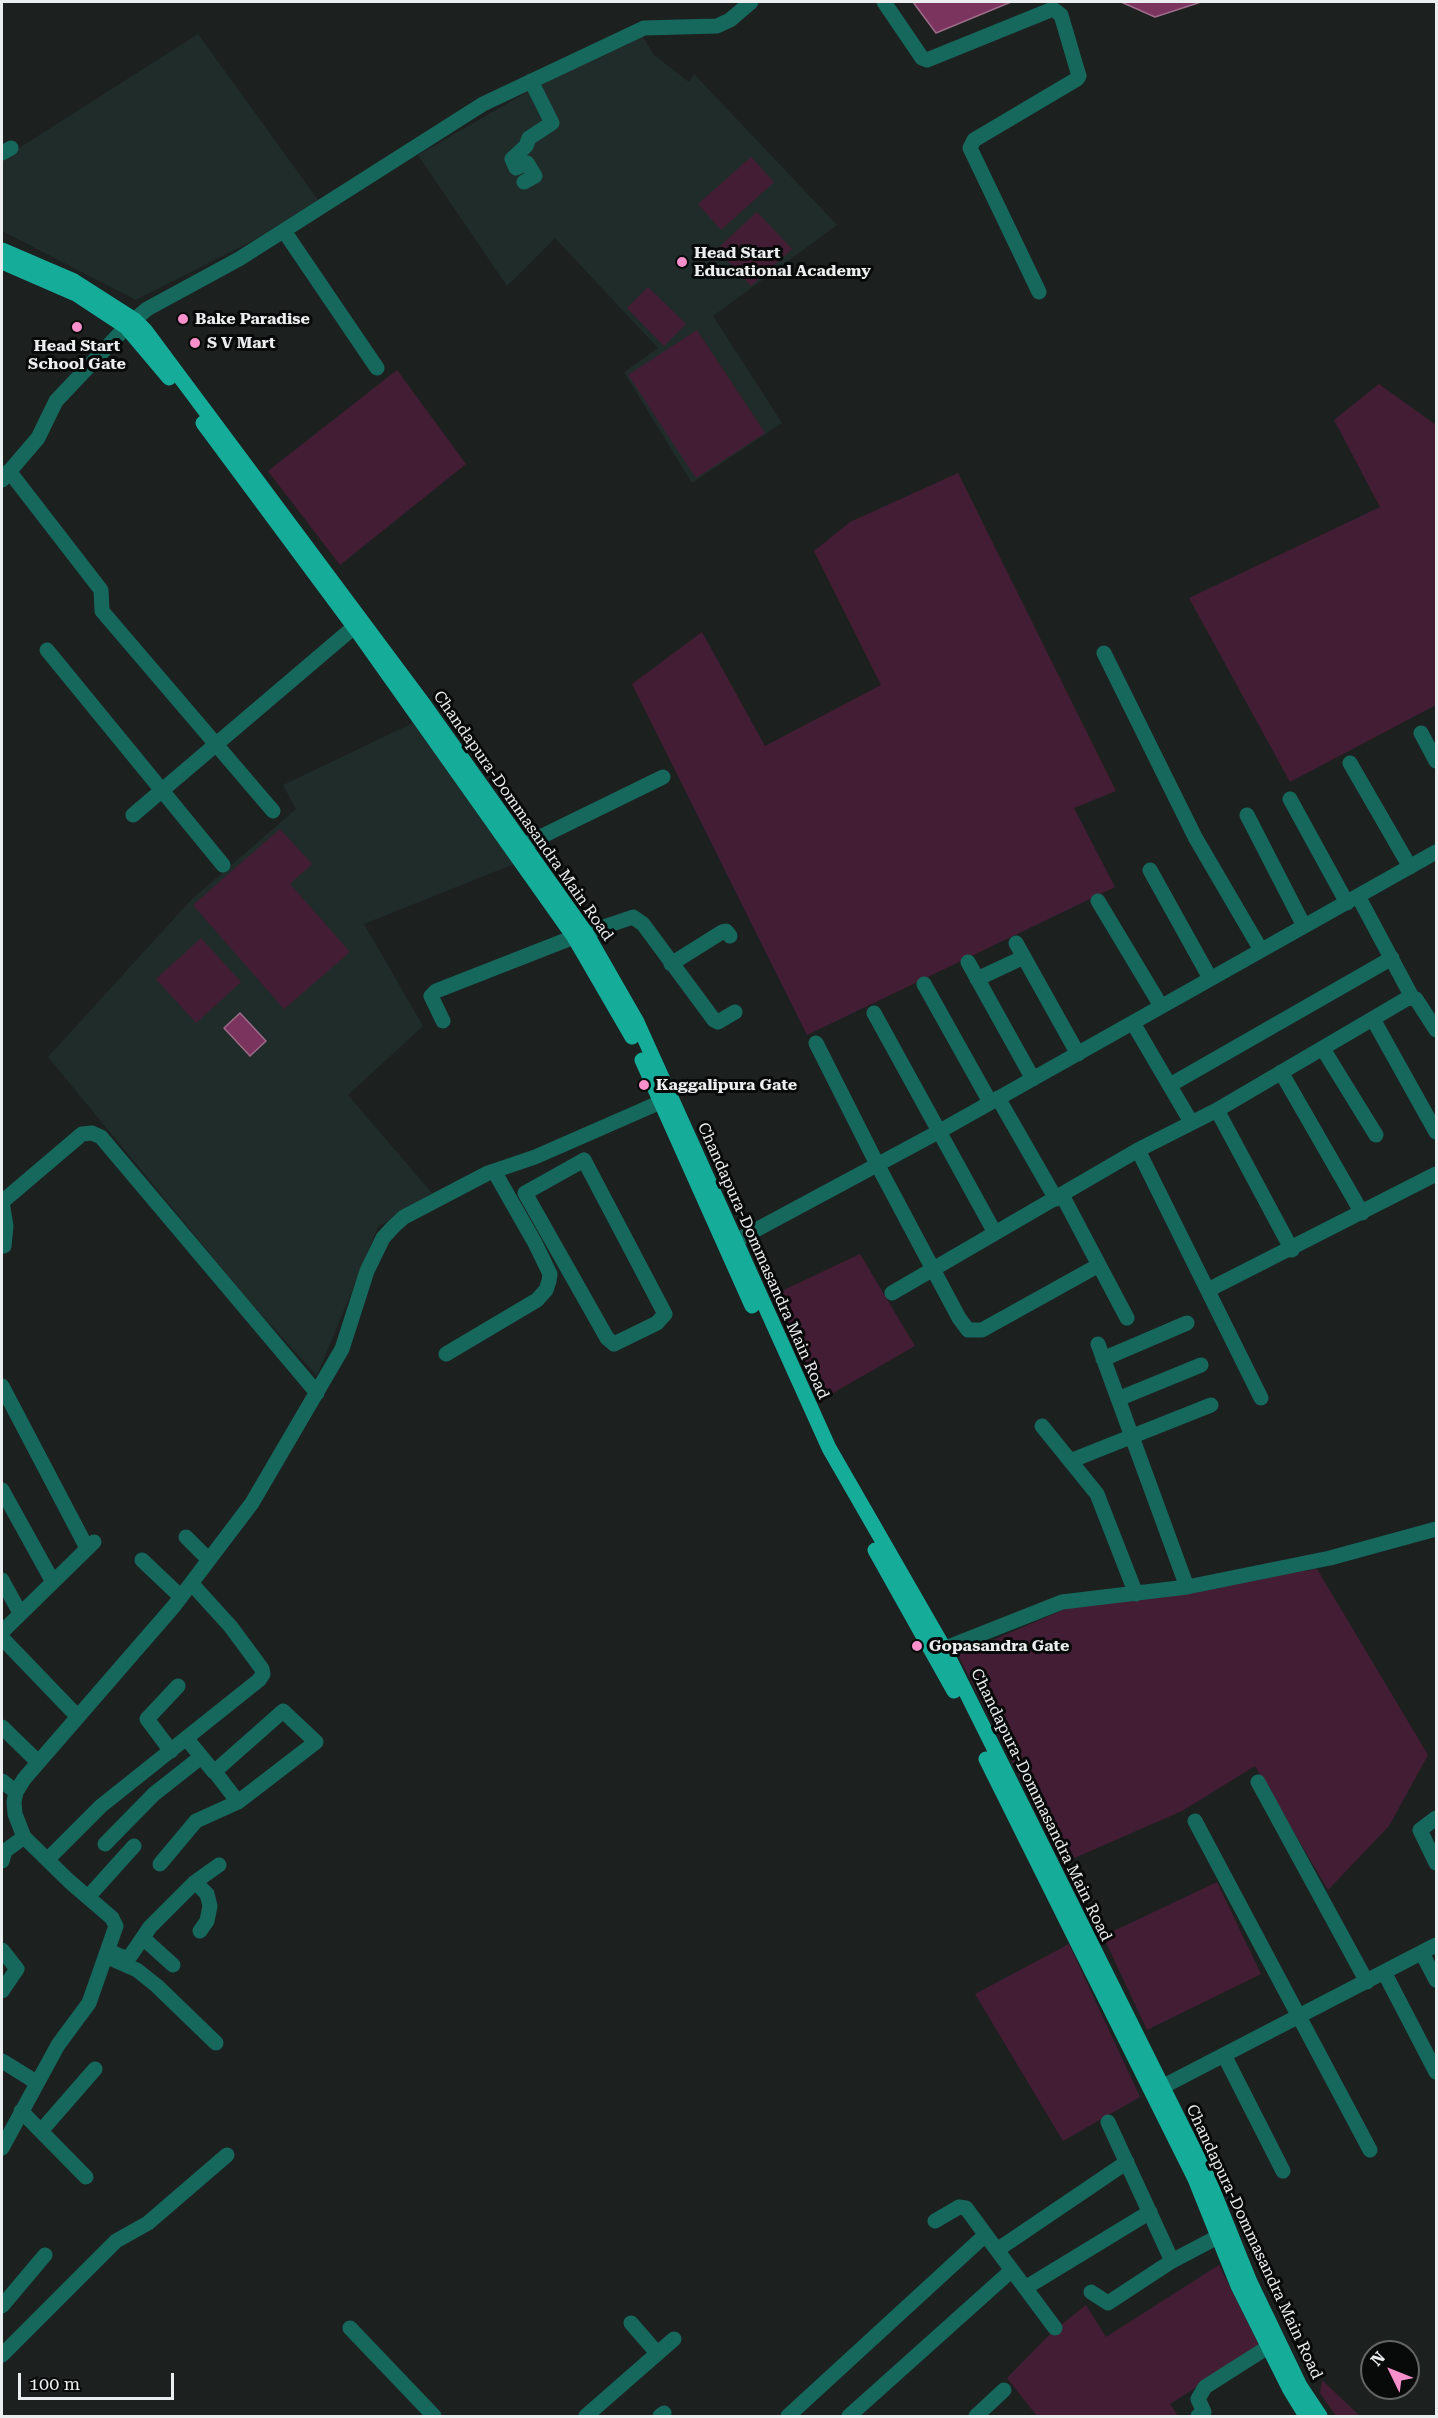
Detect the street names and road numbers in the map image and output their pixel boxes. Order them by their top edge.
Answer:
street label: Chandapura-Dommasandra Main Road [429,687,617,945]
street label: Chandapura-Dommasandra Main Road [693,1120,833,1402]
street label: Chandapura-Dommasandra Main Road [966,1666,1116,1944]
street label: Chandapura-Dommasandra Main Road [1182,2102,1326,2382]

